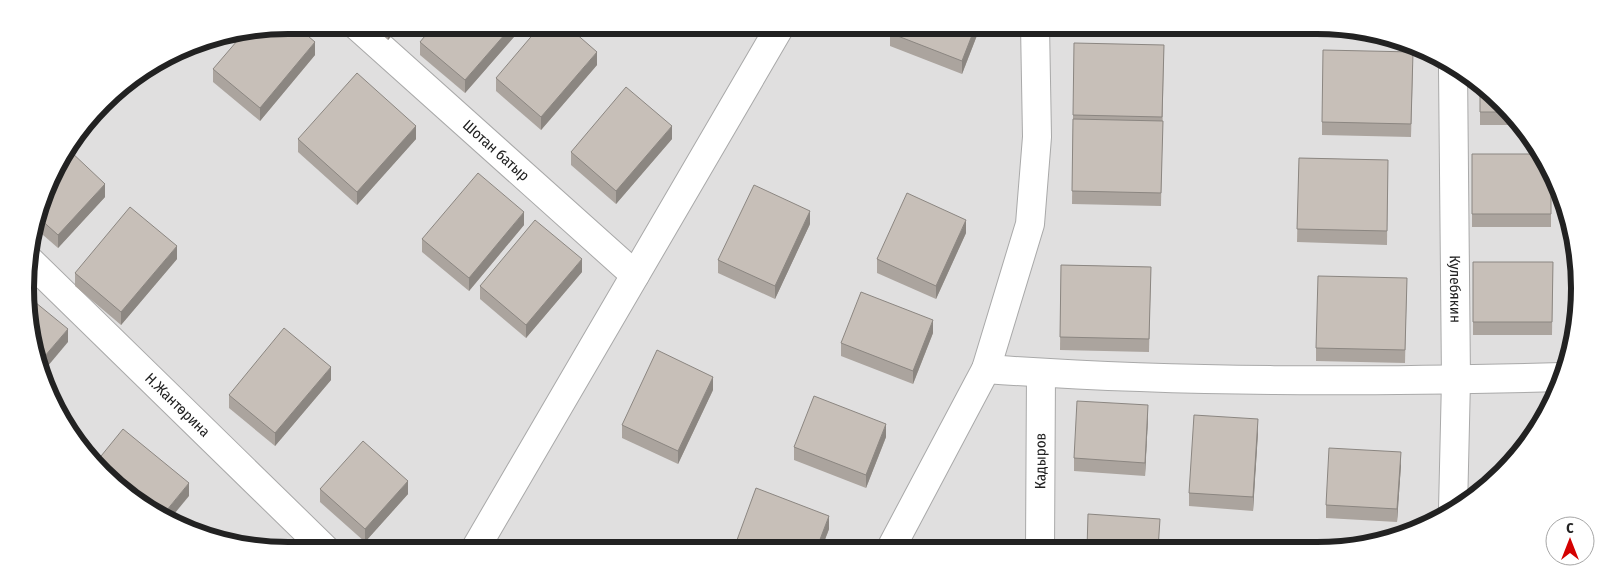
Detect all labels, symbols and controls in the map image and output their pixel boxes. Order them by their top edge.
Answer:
street label: Шотан батыр [459,116,533,185]
street label: Кулебякин [1446,255,1464,323]
street label: Н.Жантөрина [141,369,214,441]
street label: Кадыров [1031,433,1050,489]
north arrow [1545,516,1595,566]
text: С [1566,520,1574,537]

